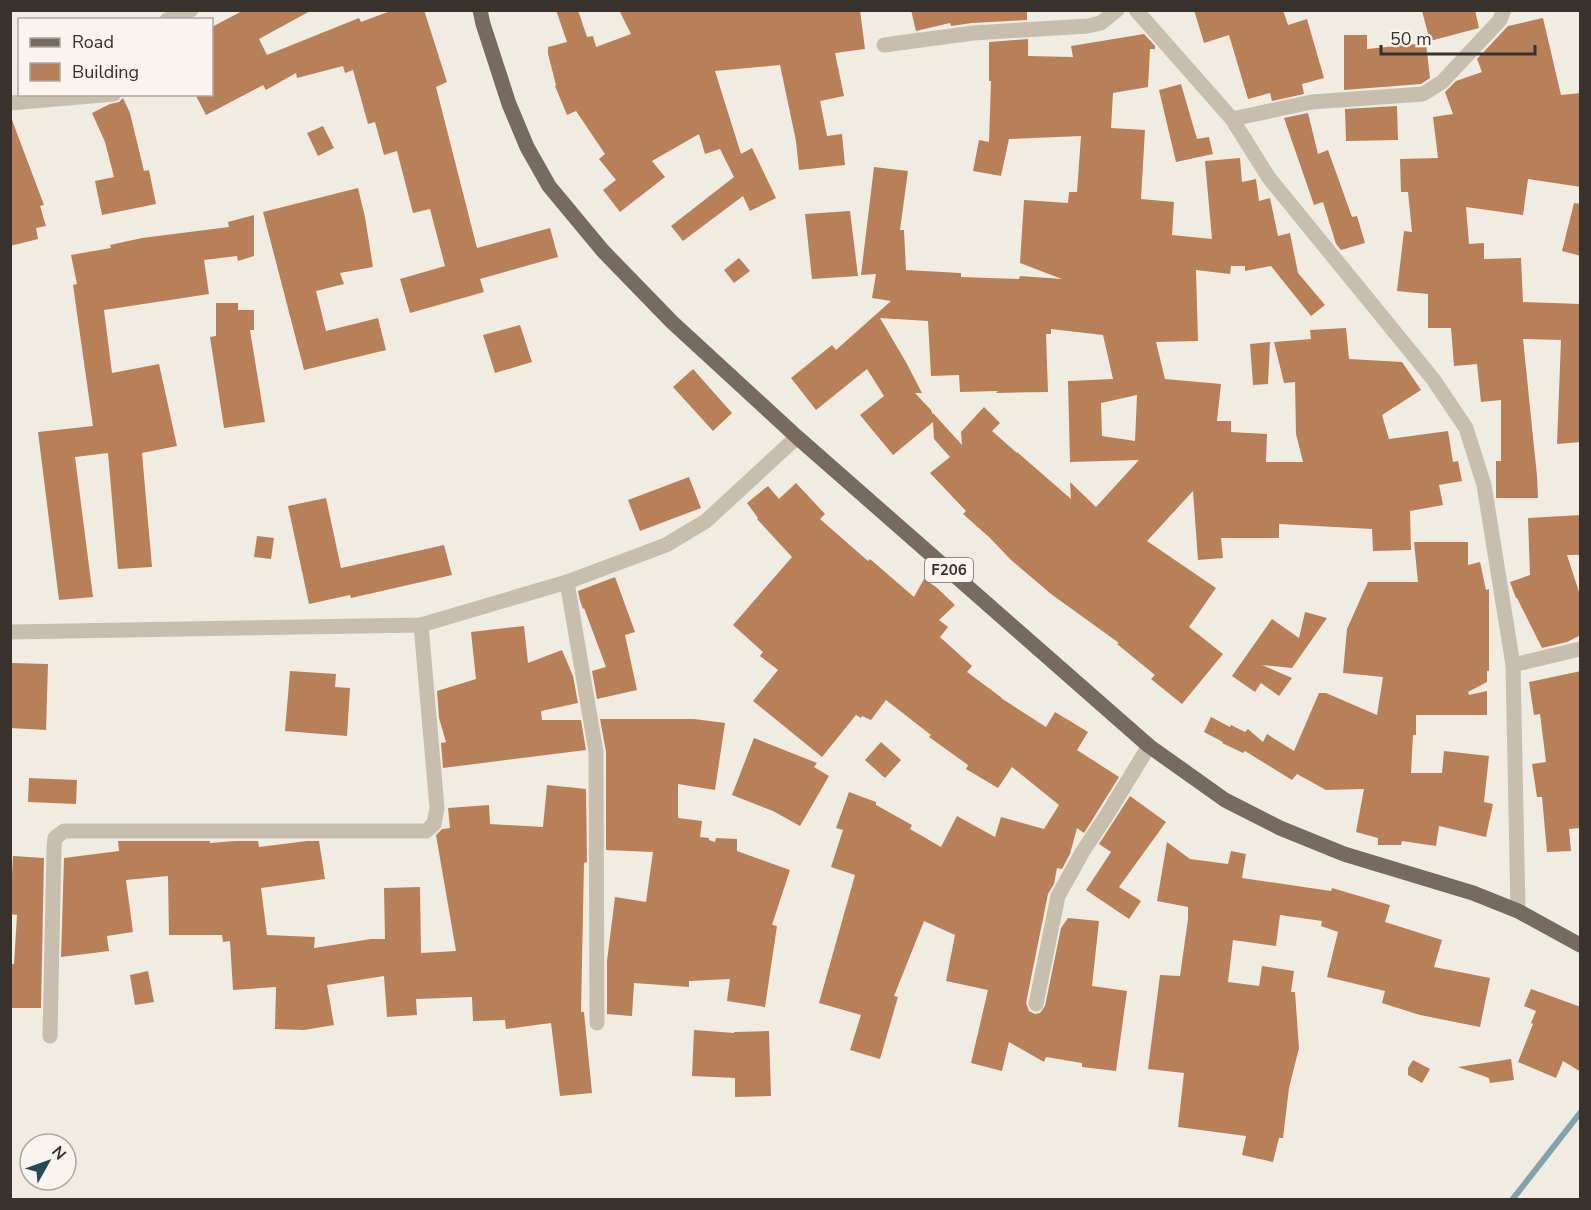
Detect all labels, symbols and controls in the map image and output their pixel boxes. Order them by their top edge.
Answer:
legend [18,18,213,96]
scale bar [1381,18,1536,56]
text: 50 m [1390,27,1432,51]
text: Road [72,30,114,54]
text: Building [72,60,139,84]
road number: F206 [925,558,973,582]
north arrow [18,1132,78,1192]
text: N [46,1141,71,1165]

